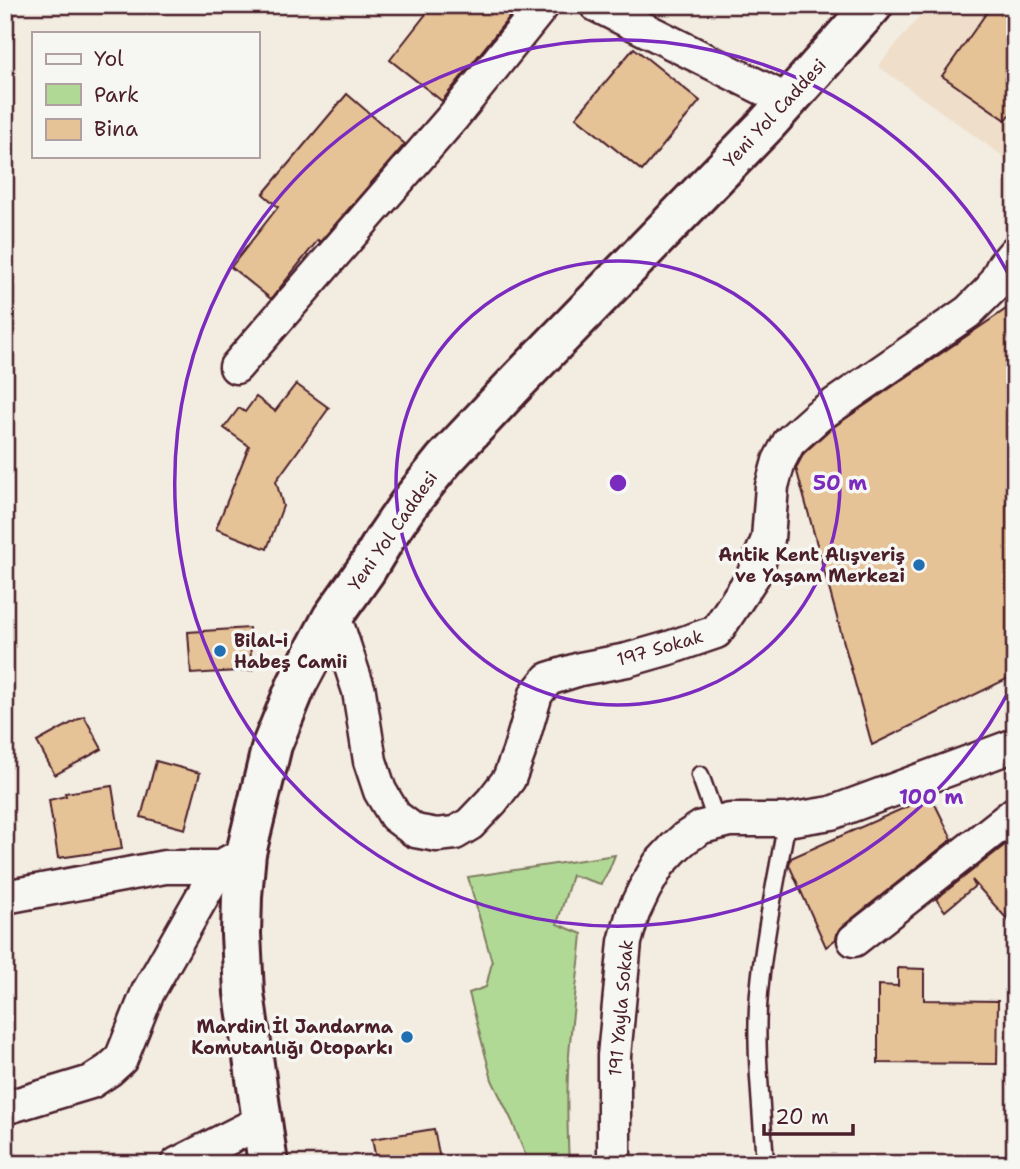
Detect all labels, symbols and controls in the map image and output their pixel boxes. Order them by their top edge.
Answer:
legend [32,32,259,158]
text: Yol [94,45,124,73]
street label: Yeni Yol Caddesi [718,53,832,173]
text: Park [94,81,139,109]
text: Bina [94,115,138,143]
street label: Yeni Yol Caddesi [343,467,443,595]
text: 50 m [813,469,867,497]
centre of rings [606,471,630,495]
place label: Antik Kent Alışveriş ve Yaşam Merkezi [718,543,905,588]
marker: Antik Kent Alışveriş ve Yaşam Merkezi [911,557,927,573]
street label: 197 Sokak [614,624,706,672]
place label: Bilal-i Habeş Camii [234,629,348,674]
marker: Bilal-i Habeş Camii [212,643,228,659]
text: 100 m [899,783,963,811]
street label: 191 Yayla Sokak [603,939,639,1077]
place label: Mardin İl Jandarma Komutanlığı Otoparkı [191,1015,394,1060]
marker: Mardin İl Jandarma Komutanlığı Otoparkı [399,1029,415,1045]
scale bar [764,1092,854,1136]
text: 20 m [775,1103,829,1131]

